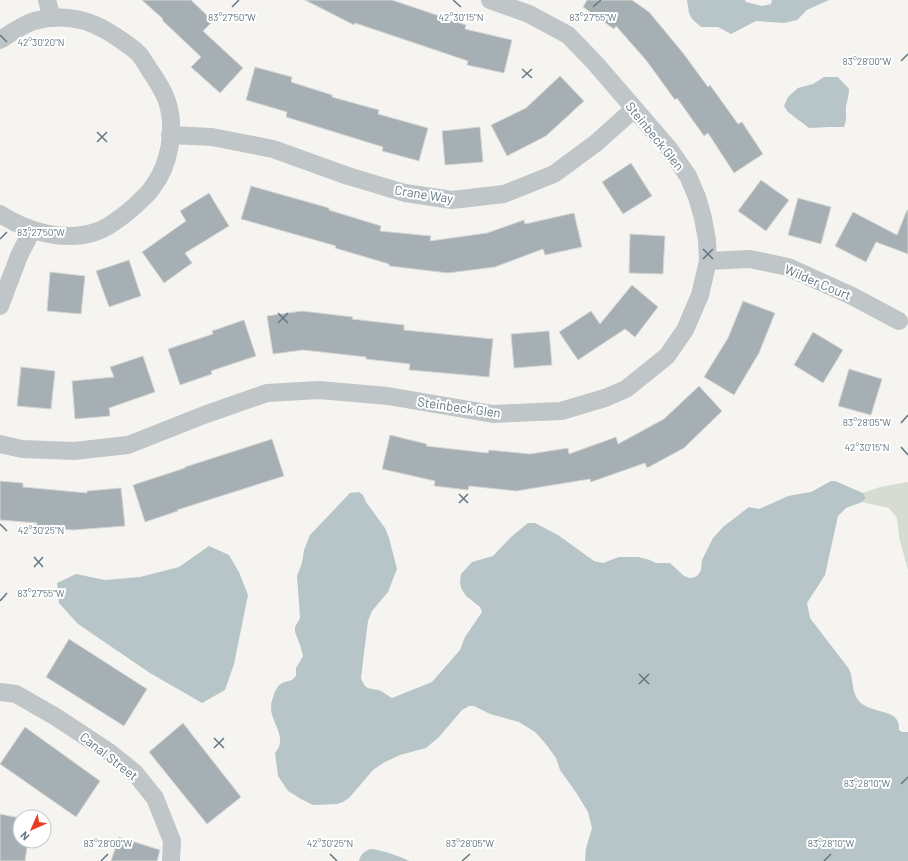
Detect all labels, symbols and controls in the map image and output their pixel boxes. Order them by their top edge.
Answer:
text: 83°27'50"W [208,11,256,23]
text: 42°30'15"N [439,11,483,23]
text: 83°27'55"W [569,11,617,23]
text: 42°30'20"N [17,36,65,48]
text: 83°28'00"W [843,55,892,67]
street label: Steinbeck Glen [622,98,688,174]
street label: Crane Way [394,181,454,207]
text: 83°27'50"W [17,226,65,238]
street label: Wilder Court [782,261,854,303]
street label: Steinbeck Glen [416,393,502,421]
text: 83°28'05"W [843,416,891,428]
text: 42°30'15"N [845,441,889,453]
text: 42°30'25"N [18,524,64,536]
text: 83°27'55"W [17,587,65,599]
street label: Canal Street [77,728,141,784]
text: 83°28'10"W [844,777,891,789]
north arrow [12,809,52,849]
text: N [17,829,32,844]
text: 83°28'00"W [84,837,133,849]
text: 42°30'25"N [307,837,353,849]
text: 83°28'05"W [446,837,494,849]
text: 83°28'10"W [808,837,855,849]

